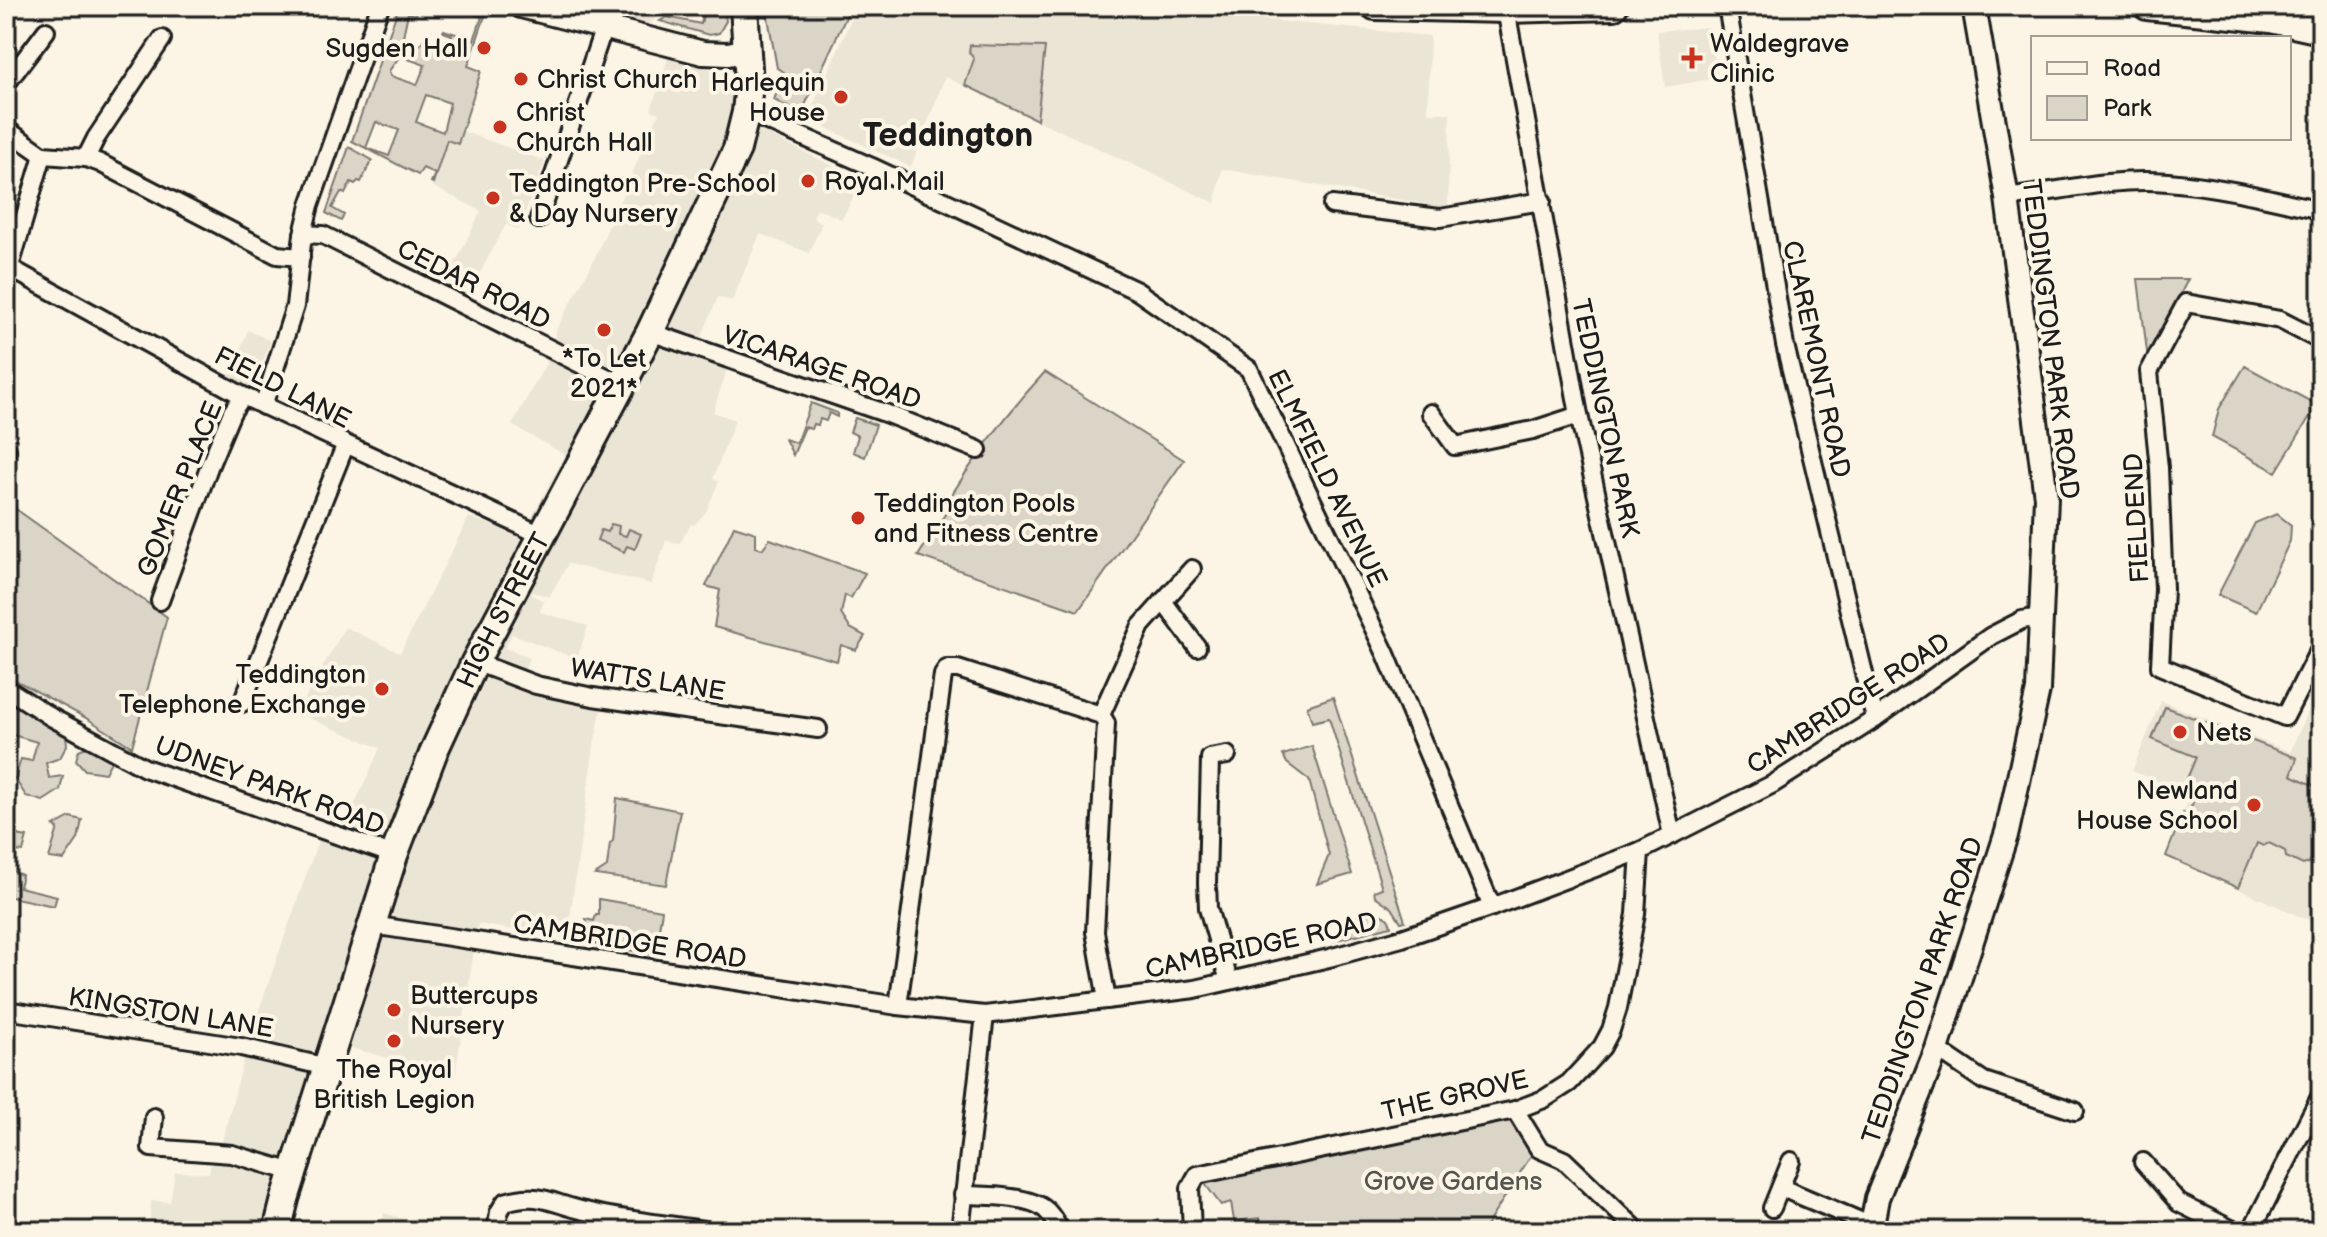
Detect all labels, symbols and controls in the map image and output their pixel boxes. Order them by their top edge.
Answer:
place label: Waldegrave Clinic [1710,29,1849,90]
place label: Sugden Hall [325,34,468,65]
legend [2031,36,2291,140]
marker: Sugden Hall [475,39,493,57]
marker: Waldegrave Clinic [1681,47,1703,69]
text: Road [2103,54,2161,83]
place label: Christ Church [537,65,698,96]
place label: Harlequin House [710,68,825,129]
marker: Christ Church [512,70,530,88]
marker: Harlequin House [832,88,850,106]
text: Park [2103,94,2151,123]
place label: Christ Church Hall [516,98,653,159]
district label: Teddington [863,115,1033,156]
marker: Christ Church Hall [491,118,509,136]
place label: Royal Mail [824,167,945,198]
place label: Teddington Pre-School & Day Nursery [509,169,776,230]
marker: Royal Mail [799,172,817,190]
street label: TEDDINGTON PARK ROAD [2014,177,2085,501]
marker: Teddington Pre-School & Day Nursery [484,189,502,207]
street label: CEDAR ROAD [392,233,555,337]
street label: CLAREMONT ROAD [1775,238,1856,481]
street label: TEDDINGTON PARK [1564,296,1645,541]
street label: VICARAGE ROAD [718,320,925,417]
marker: *To Let 2021* [595,321,613,339]
street label: FIELD LANE [209,341,356,436]
place label: *To Let 2021* [562,344,646,405]
street label: ELMFIELD AVENUE [1260,365,1393,593]
street label: GOMER PLACE [131,397,230,582]
street label: FIELDEND [2119,452,2156,584]
place label: Teddington Pools and Fitness Centre [874,489,1099,550]
marker: Teddington Pools and Fitness Centre [849,509,867,527]
street label: HIGH STREET [451,527,558,694]
street label: CAMBRIDGE ROAD [1741,627,1956,781]
street label: WATTS LANE [568,653,727,708]
place label: Teddington Telephone Exchange [119,660,366,721]
marker: Teddington Telephone Exchange [373,680,391,698]
place label: Nets [2196,718,2252,749]
marker: Nets [2171,723,2189,741]
street label: UDNEY PARK ROAD [150,730,388,842]
place label: Newland House School [2076,776,2238,837]
marker: Newland House School [2245,796,2263,814]
street label: TEDDINGTON PARK ROAD [1856,833,1991,1148]
street label: CAMBRIDGE ROAD [1143,907,1380,986]
street label: CAMBRIDGE ROAD [511,909,749,976]
place label: Buttercups Nursery [410,981,538,1042]
street label: KINGSTON LANE [66,982,275,1045]
marker: Buttercups Nursery [385,1001,403,1019]
marker: The Royal British Legion [385,1032,403,1050]
place label: The Royal British Legion [313,1055,475,1116]
street label: THE GROVE [1379,1065,1532,1128]
park label: Grove Gardens [1364,1167,1542,1198]

